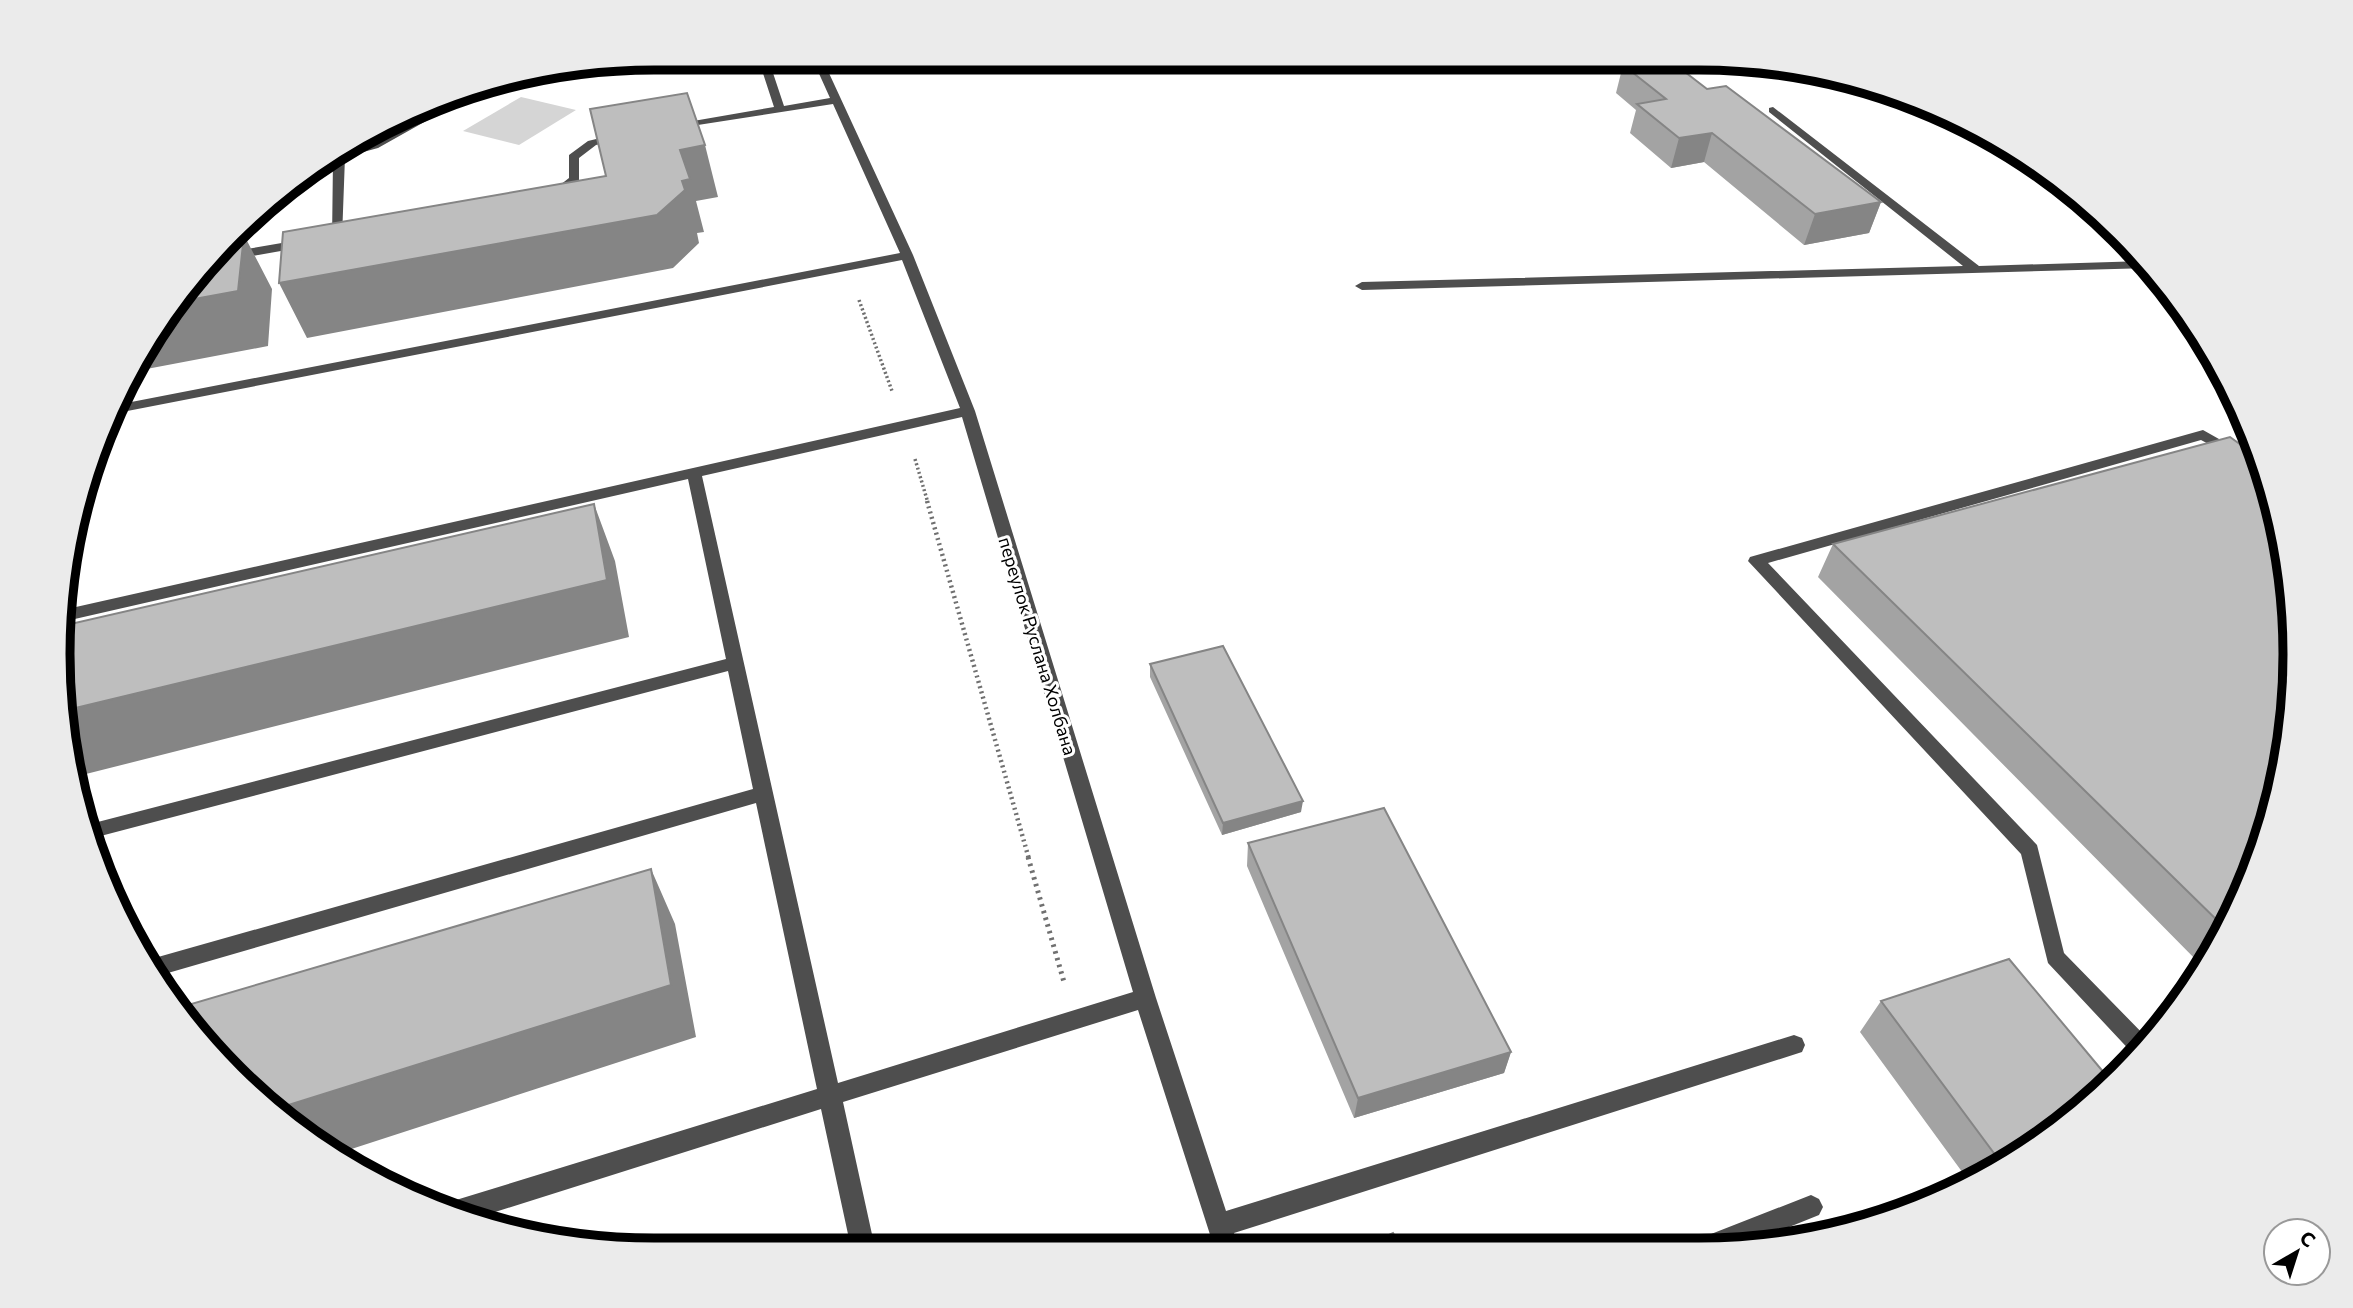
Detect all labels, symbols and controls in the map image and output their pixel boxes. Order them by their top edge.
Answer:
street label: переулок Руслана Холбана [994,534,1082,758]
north arrow [2262,1217,2332,1287]
text: С [2296,1225,2320,1251]

